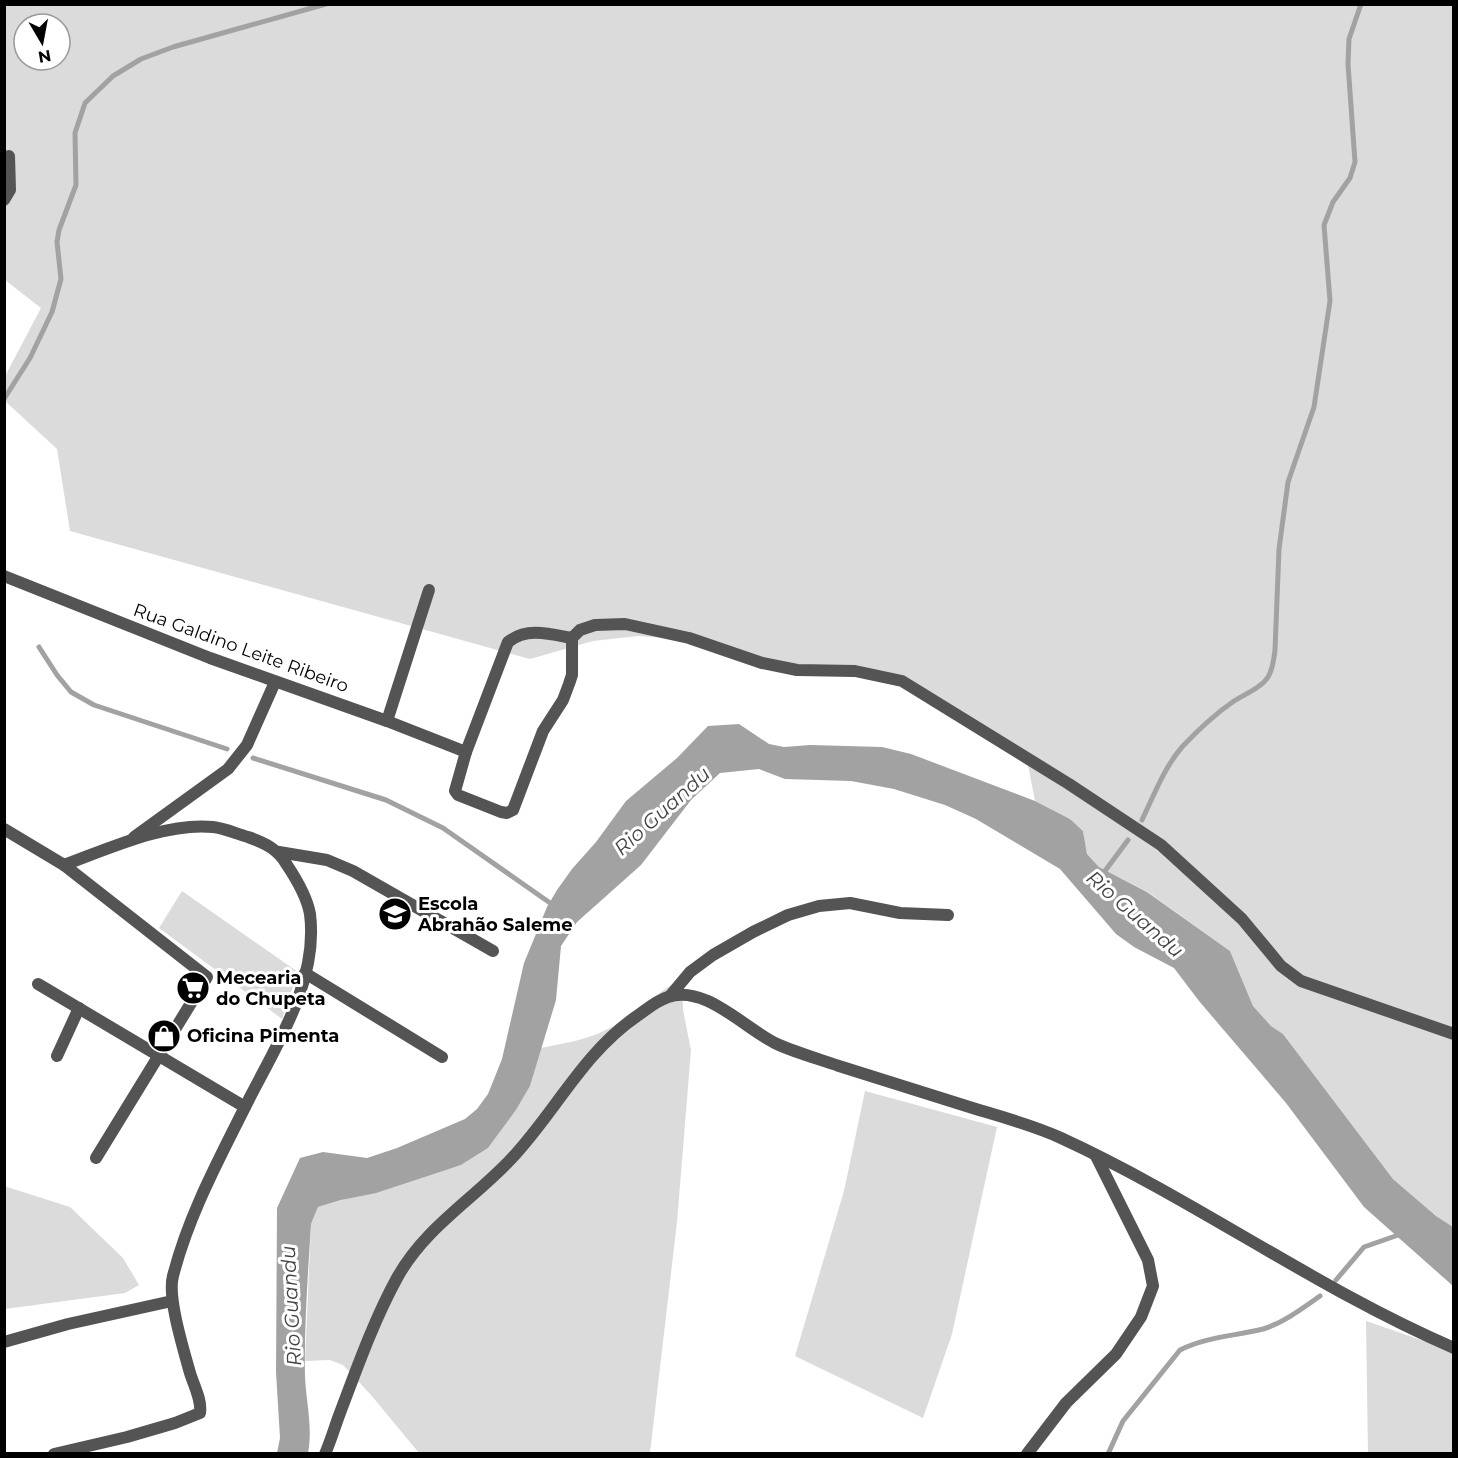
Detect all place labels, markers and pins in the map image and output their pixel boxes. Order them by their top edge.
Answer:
place label: Escola Abrahão Saleme [417,893,573,936]
school or university icon: Escola Abrahão Saleme [377,896,413,932]
place label: Mecearia do Chupeta [216,967,326,1010]
supermarket icon: Mecearia do Chupeta [175,970,211,1006]
shop icon: Oficina Pimenta [146,1018,182,1054]
place label: Oficina Pimenta [187,1025,339,1047]

